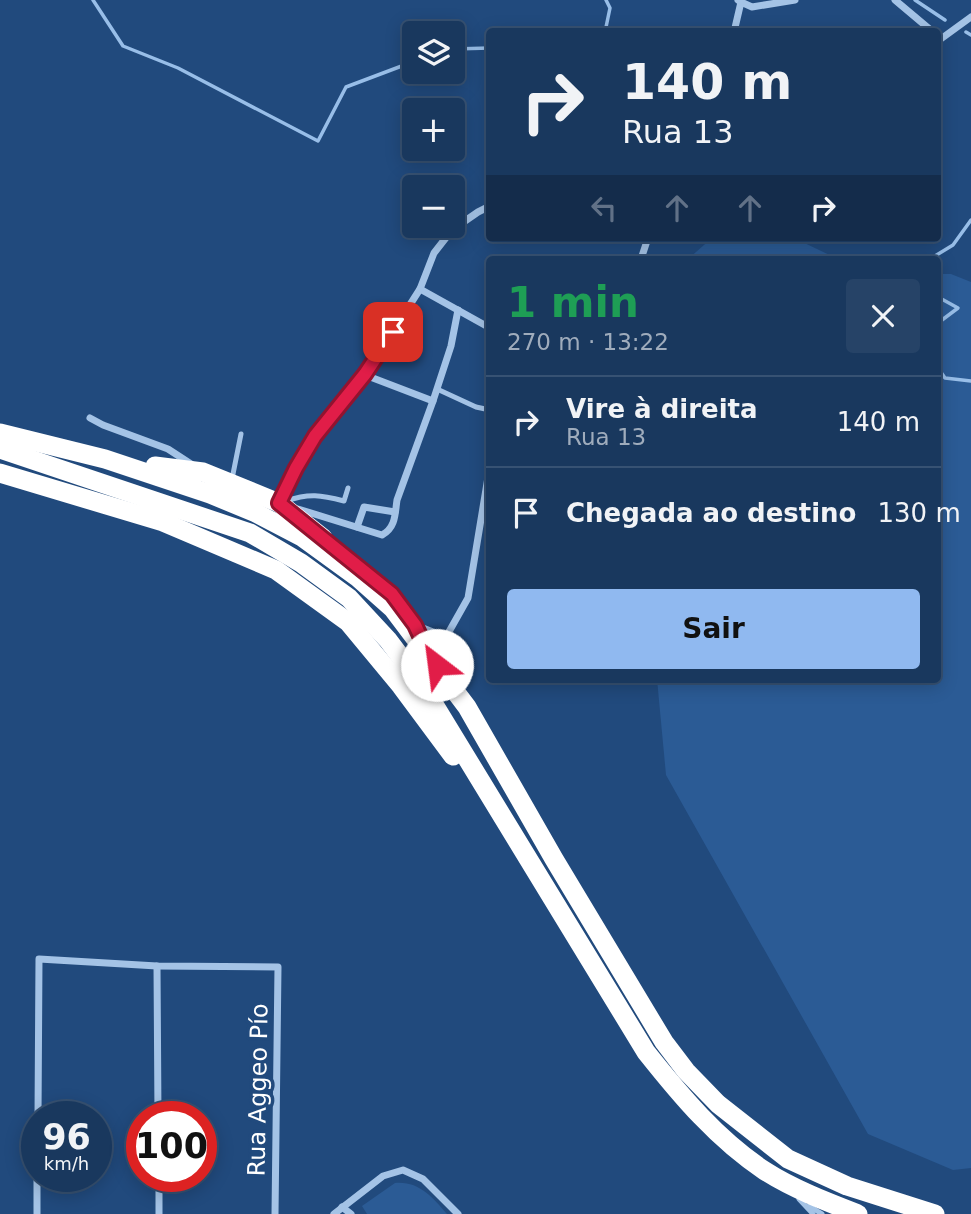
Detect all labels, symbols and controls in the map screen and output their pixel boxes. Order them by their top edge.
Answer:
map controls [402,21,465,238]
button: layers [402,21,465,84]
text: 140 m [622,54,792,111]
icon: right [507,56,598,147]
button: + [402,98,465,161]
text: Rua 13 [622,113,734,151]
button: − [402,175,465,238]
icon: left [585,189,623,227]
icon: ahead [658,189,696,227]
icon: ahead [731,189,769,227]
icon: right [804,189,842,227]
text: 1 min [507,278,639,327]
button: close [846,279,920,353]
pin [363,302,423,362]
icon: arrive [374,313,412,351]
text: 270 m · 13:22 [507,329,669,355]
text: Vire à direita [566,394,758,424]
icon: right [507,403,545,441]
text: 140 m [837,407,920,437]
text: Rua 13 [566,424,646,450]
icon: arrive [507,494,545,532]
text: Chegada ao destino [566,498,856,528]
text: 130 m [877,498,961,528]
button: Sair [507,589,920,669]
position arrow [400,628,474,702]
street label: Rua Aggeo Pío [242,1003,274,1177]
speed limit sign: 100 [126,1101,217,1192]
text: 96 [42,1117,91,1157]
text: km/h [44,1153,89,1174]

